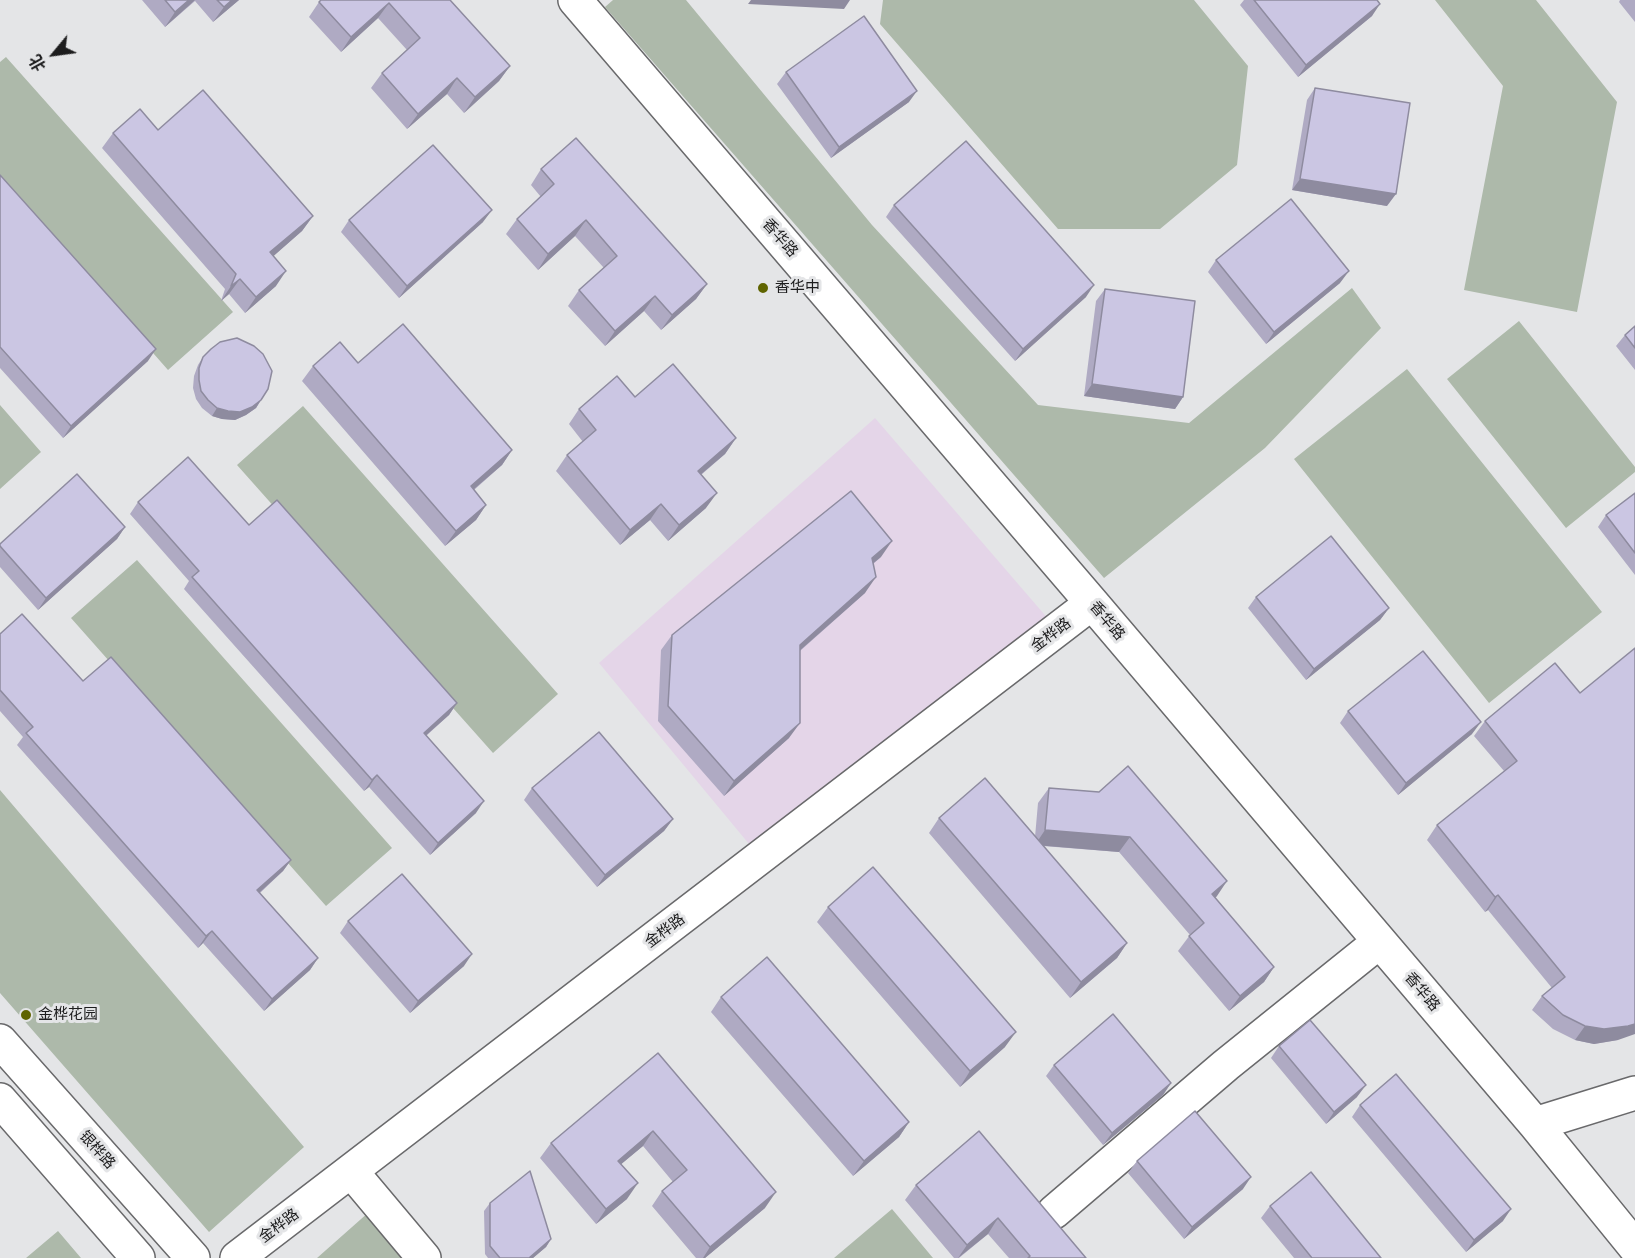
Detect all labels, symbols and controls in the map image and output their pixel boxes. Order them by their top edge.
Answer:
north arrow [24,24,84,84]
text: 北 [26,51,50,75]
street label: 香华路 [758,215,802,261]
place label: 香华中 [775,279,820,297]
marker: 香华中 [756,281,770,295]
street label: 香华路 [1086,598,1128,644]
street label: 金桦路 [1028,614,1074,656]
street label: 金桦路 [642,910,688,952]
street label: 香华路 [1401,969,1443,1015]
place label: 金桦花园 [38,1006,98,1024]
marker: 金桦花园 [19,1008,33,1022]
street label: 银桦路 [75,1127,119,1173]
street label: 金桦路 [256,1205,302,1247]

